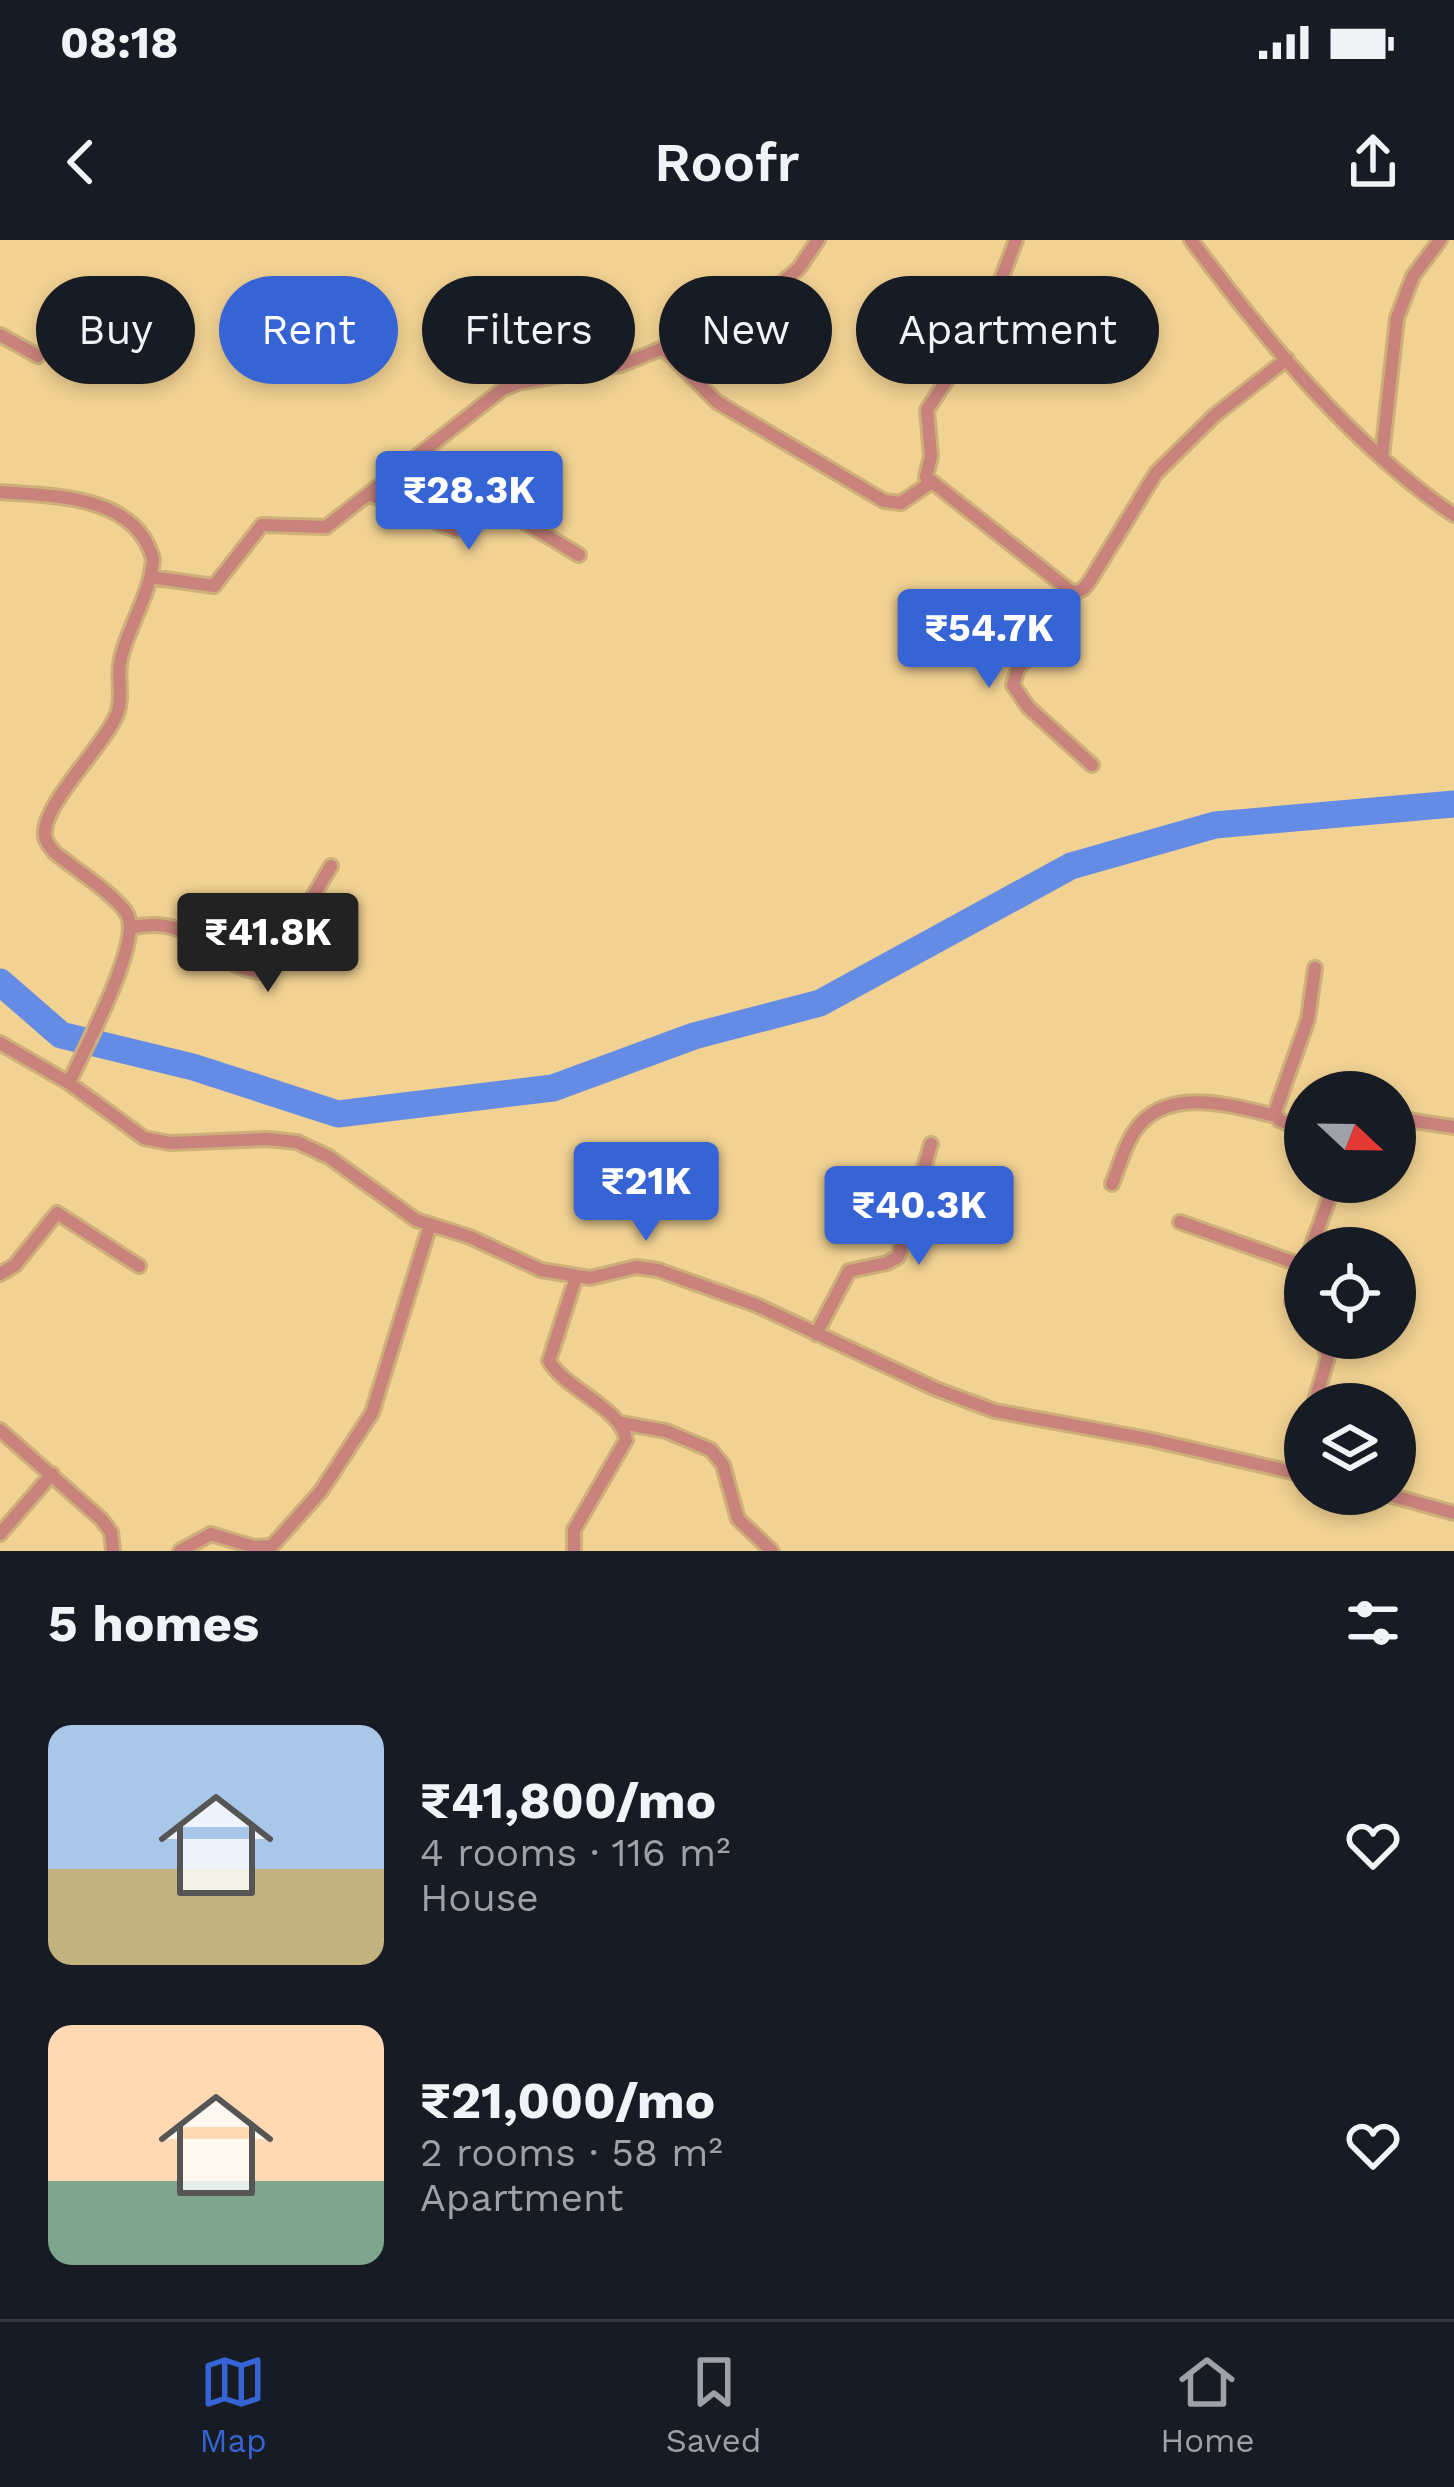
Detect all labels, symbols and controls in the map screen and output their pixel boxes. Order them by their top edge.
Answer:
text: 08:18 [60,16,178,69]
icon: back [48,129,114,195]
icon: share [1340,129,1406,195]
text: Roofr [654,131,800,194]
chip: Buy [36,276,195,384]
chip: Rent [219,276,398,384]
chip: Filters [422,276,635,384]
chip: New [659,276,832,384]
chip: Apartment [856,276,1159,384]
pin: ₹28.3K [371,451,567,553]
text: ₹28.3K [403,467,535,512]
pin: ₹54.7K [891,589,1087,691]
text: ₹54.7K [925,605,1053,650]
pin: ₹41.8K [170,893,366,995]
text: ₹41.8K [204,909,332,954]
north arrow [1284,1071,1416,1203]
map controls [1284,1071,1416,1515]
pin: ₹21K [575,1142,717,1244]
text: ₹21K [601,1158,691,1203]
pin: ₹40.3K [821,1166,1017,1268]
text: ₹40.3K [852,1182,986,1227]
button: locate [1284,1227,1416,1359]
button: layers [1284,1383,1416,1515]
icon: filters [1340,1590,1406,1656]
text: 5 homes [48,1594,259,1653]
text: ₹41,800/mo [420,1771,716,1830]
icon: home [144,1773,288,1917]
icon: heart [1340,1812,1406,1878]
text: 4 rooms · 116 m² [420,1830,730,1875]
text: House [420,1875,539,1920]
text: ₹21,000/mo [420,2071,715,2130]
icon: home [144,2073,288,2217]
icon: heart [1340,2112,1406,2178]
text: 2 rooms · 58 m² [420,2130,723,2175]
text: Apartment [420,2175,623,2220]
tab: Map [199,2349,267,2460]
tab: Saved [666,2349,761,2460]
tab: Home [1160,2349,1255,2460]

